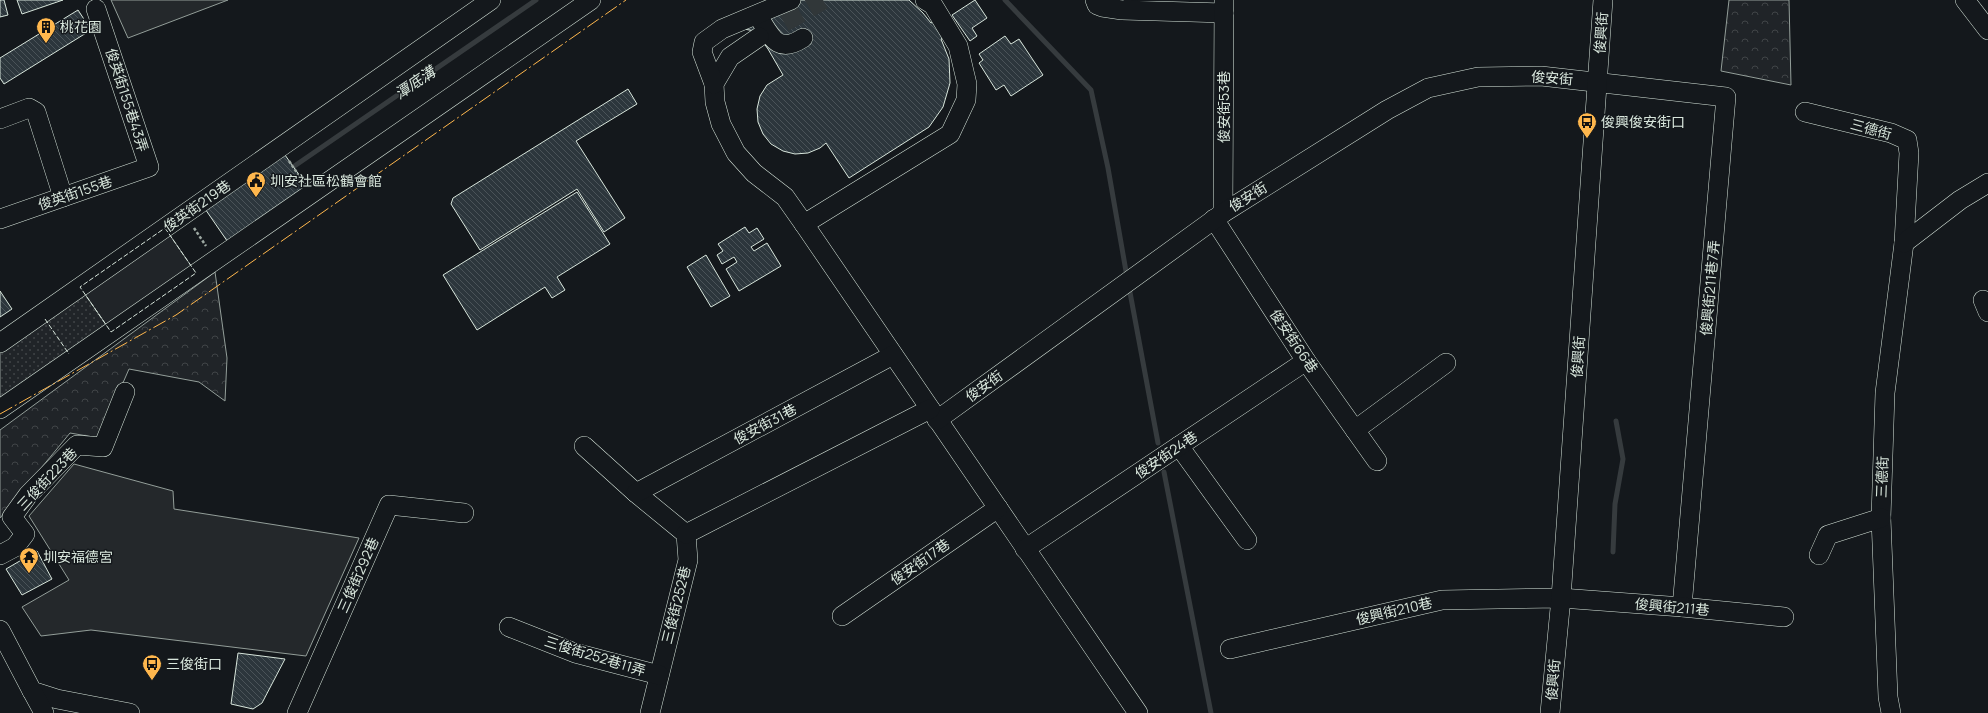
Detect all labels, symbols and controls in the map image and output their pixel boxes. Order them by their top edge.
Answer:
street label: 俊興街 [1590,11,1611,55]
building icon: 桃花園 [35,16,57,44]
place label: 桃花園 [60,17,102,36]
street label: 俊英街155巷43弄 [102,46,153,154]
water label: 潭底溝 [390,60,441,104]
street label: 俊安街 [1530,67,1574,88]
street label: 俊安街53巷 [1214,71,1233,143]
bus stop icon: 俊興俊安街口 [1576,111,1598,139]
place label: 俊興俊安街口 [1601,112,1685,131]
street label: 三德街 [1848,114,1894,143]
public building icon: 圳安社區松鶴會館 [245,170,267,198]
street label: 俊英街155巷 [35,171,115,214]
place label: 圳安社區松鶴會館 [270,171,382,190]
street label: 俊英街219巷 [159,175,234,236]
street label: 俊安街 [1225,177,1271,216]
street label: 俊興街211巷7弄 [1696,239,1723,337]
street label: 俊安街66巷 [1266,305,1323,376]
street label: 俊興街 [1567,335,1588,379]
street label: 俊安街 [961,366,1006,406]
street label: 俊安街31巷 [730,399,800,448]
street label: 俊安街24巷 [1131,427,1201,483]
street label: 三俊街223巷 [13,443,81,514]
street label: 三德街 [1871,456,1892,498]
street label: 三俊街292巷 [332,534,383,616]
street label: 俊安街17巷 [886,534,953,589]
temple icon: 圳安福德宮 [18,546,40,574]
place label: 圳安福德宮 [43,547,113,566]
street label: 三俊街252巷 [657,564,694,646]
street label: 俊興街210巷 [1354,592,1434,629]
street label: 俊興街211巷 [1634,594,1710,619]
street label: 三俊街252巷11弄 [542,631,648,680]
bus stop icon: 三俊街口 [141,653,163,681]
place label: 三俊街口 [166,654,222,673]
street label: 俊興街 [1541,658,1564,702]

